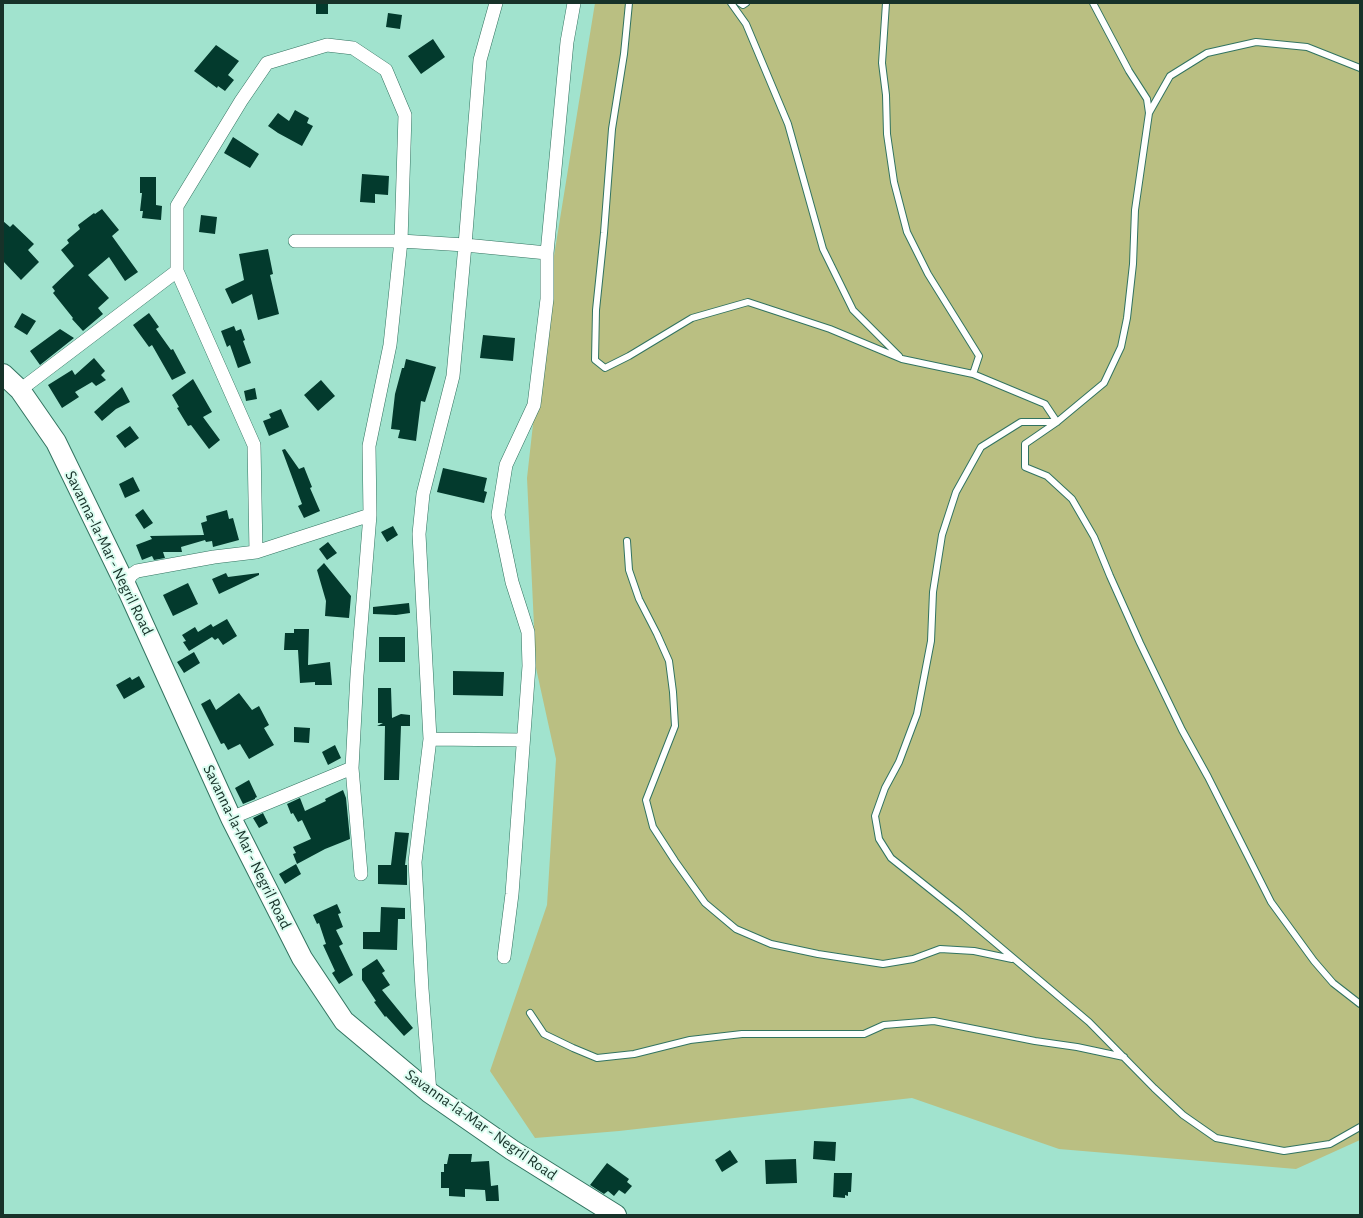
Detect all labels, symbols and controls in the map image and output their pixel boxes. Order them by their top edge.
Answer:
street label: Savanna-la-Mar - Negril Road [61,468,157,638]
street label: Savanna-la-Mar - Negril Road [199,762,295,932]
street label: Savanna-la-Mar - Negril Road [401,1065,561,1185]

